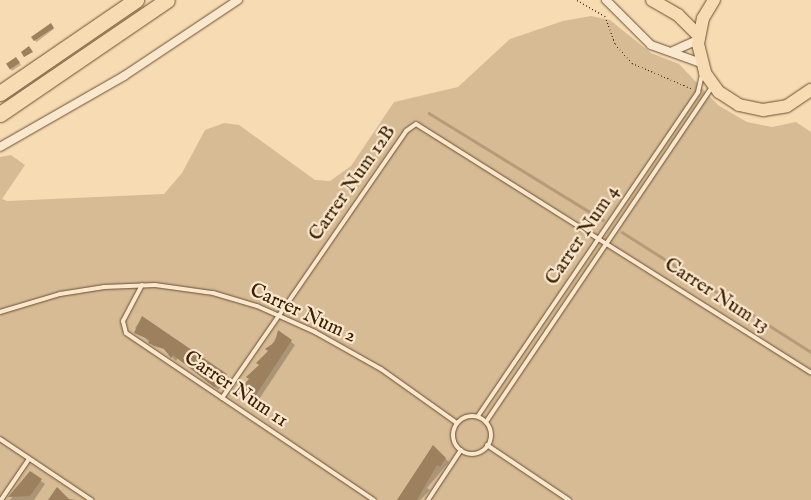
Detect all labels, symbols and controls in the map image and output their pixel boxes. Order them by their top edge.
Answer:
street label: Carrer Num 12B [303,121,401,245]
street label: Carrer Num 4 [540,181,624,289]
street label: Carrer Num 13 [660,252,774,338]
street label: Carrer Num 2 [246,278,360,348]
street label: Carrer Num 11 [179,345,293,433]

